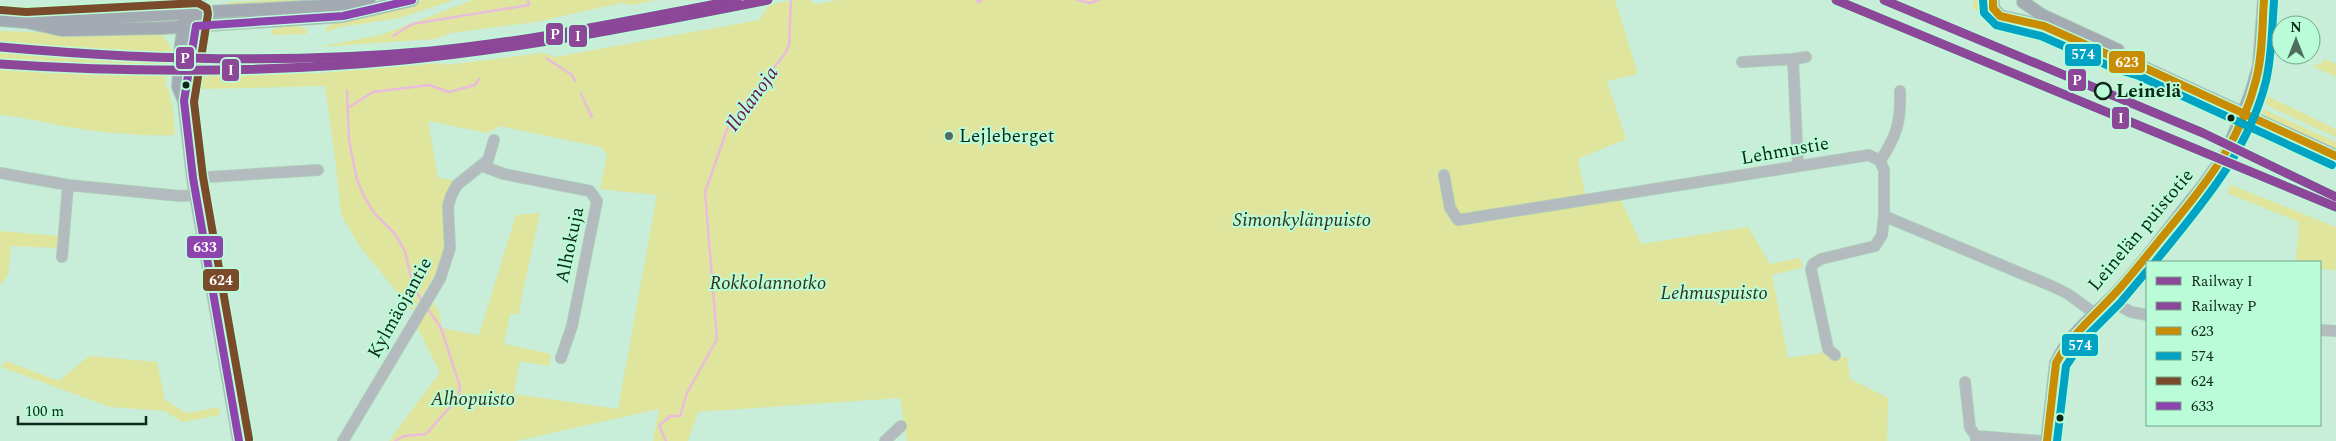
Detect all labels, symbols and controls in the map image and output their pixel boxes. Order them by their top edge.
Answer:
north arrow [2271,15,2321,65]
text: N [2290,17,2302,38]
line badge: P [545,22,564,46]
text: P [550,24,560,45]
line badge: I [568,24,588,48]
text: I [575,26,581,47]
line badge: 574 [2064,43,2102,67]
text: 574 [2071,44,2095,65]
line badge: P [175,46,195,70]
text: P [180,48,190,69]
line badge: 623 [2108,50,2146,74]
text: 623 [2115,52,2139,73]
line badge: I [221,58,240,82]
text: I [228,60,234,81]
water label: Ilolanoja [718,60,786,138]
line badge: P [2067,68,2087,92]
text: P [2072,70,2082,91]
place label: Leinelä [2116,77,2181,106]
unlabelled marker [181,80,191,90]
marker: Leinelä [2094,82,2112,100]
line badge: I [2111,106,2130,130]
text: I [2118,108,2124,129]
unlabelled marker [2226,113,2236,123]
place label: Lejleberget [959,122,1055,151]
street label: Lehmustie [1739,129,1831,173]
marker: Lejleberget [943,130,955,142]
street label: Leinelän puistotie [2081,162,2201,298]
street label: Alhokuja [548,203,592,286]
park label: Simonkylänpuisto [1233,206,1371,235]
line badge: 633 [186,235,224,259]
text: 633 [193,237,217,258]
street label: Kylmäojantie [360,252,440,364]
legend [2146,261,2321,426]
line badge: 624 [202,268,240,292]
park label: Rokkolannotko [709,269,827,298]
text: 624 [209,270,233,291]
text: Railway I [2191,270,2253,293]
park label: Lehmuspuisto [1660,279,1768,308]
text: Railway P [2191,295,2257,318]
text: 623 [2191,320,2214,343]
line badge: 574 [2061,333,2099,357]
text: 574 [2068,335,2092,356]
text: 574 [2191,345,2214,368]
text: 624 [2191,370,2214,393]
park label: Alhopuisto [430,385,515,414]
scale bar [18,394,145,426]
text: 633 [2191,395,2214,418]
text: 100 m [25,400,64,423]
unlabelled marker [2055,413,2065,423]

